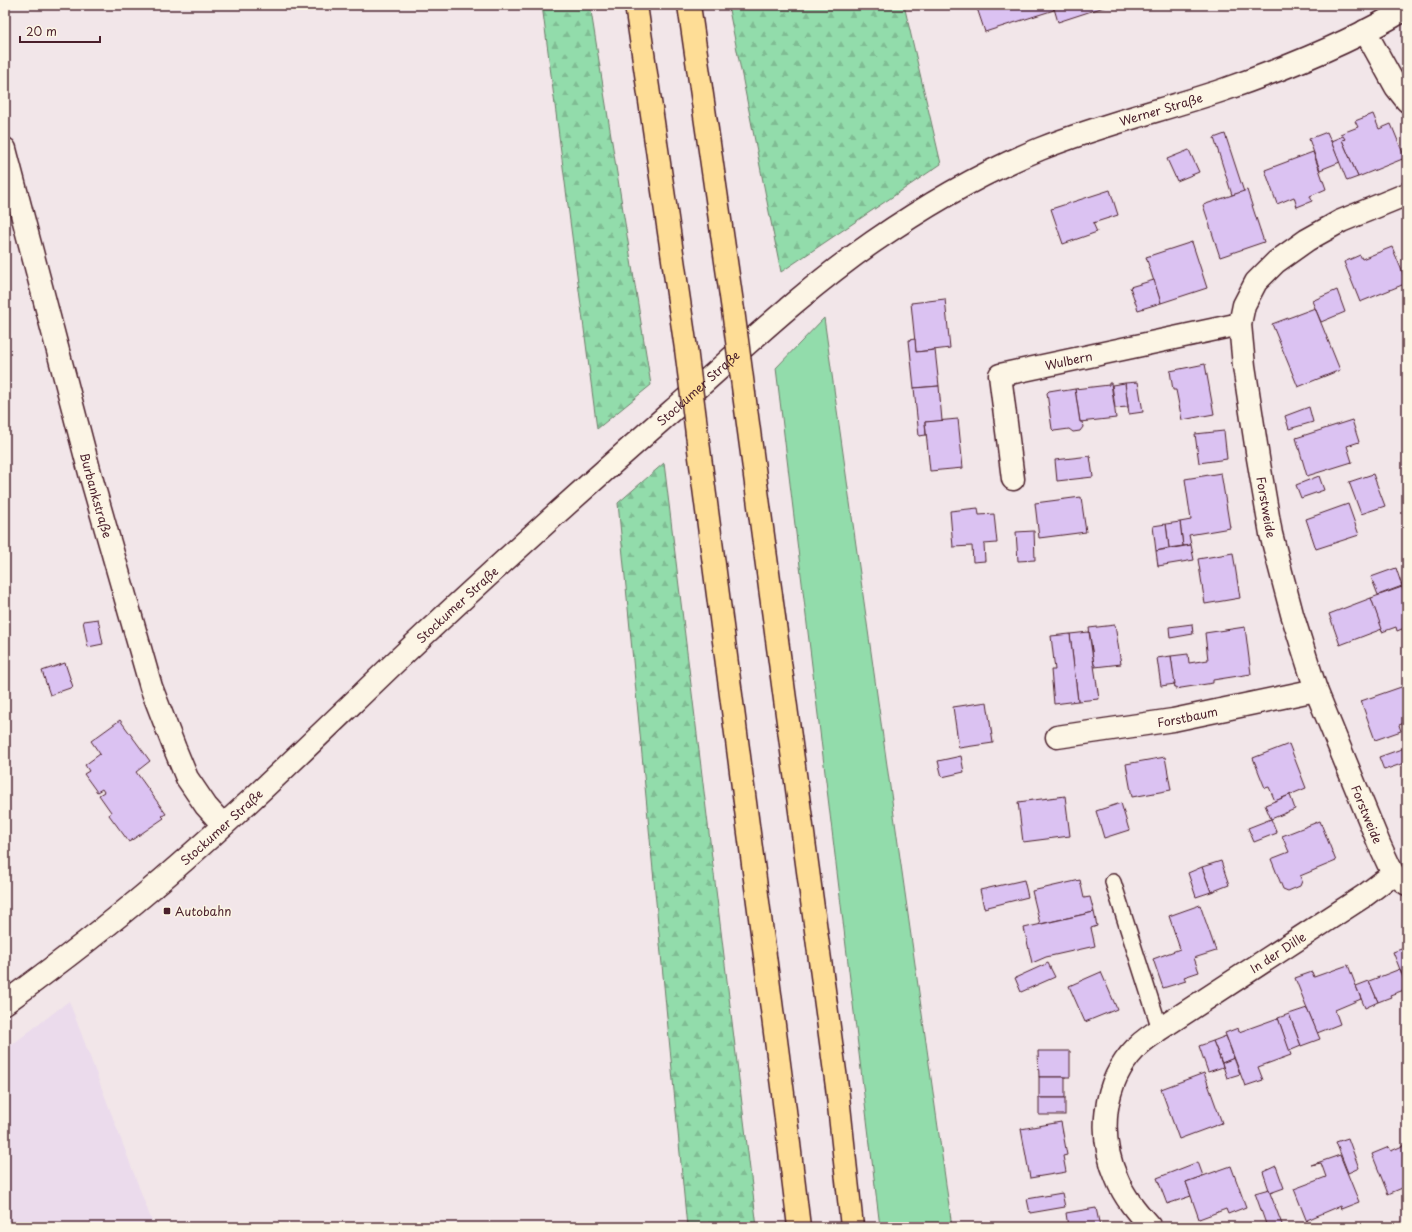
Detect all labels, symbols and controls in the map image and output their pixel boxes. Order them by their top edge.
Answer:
scale bar [20,18,100,44]
text: 20 m [26,22,57,40]
street label: Werner Straße [1117,88,1205,130]
street label: Stockumer Straße [652,346,743,430]
street label: Wulbern [1043,347,1094,374]
street label: Burbankstraße [76,450,117,540]
street label: Forstweide [1252,475,1281,540]
street label: Stockumer Straße [412,562,502,647]
street label: Forstbaum [1156,702,1219,731]
street label: Forstweide [1347,782,1387,846]
street label: Stockumer Straße [176,785,266,869]
place label: Autobahn [175,902,231,920]
marker: Autobahn [162,906,172,916]
street label: In der Dille [1246,927,1310,977]

